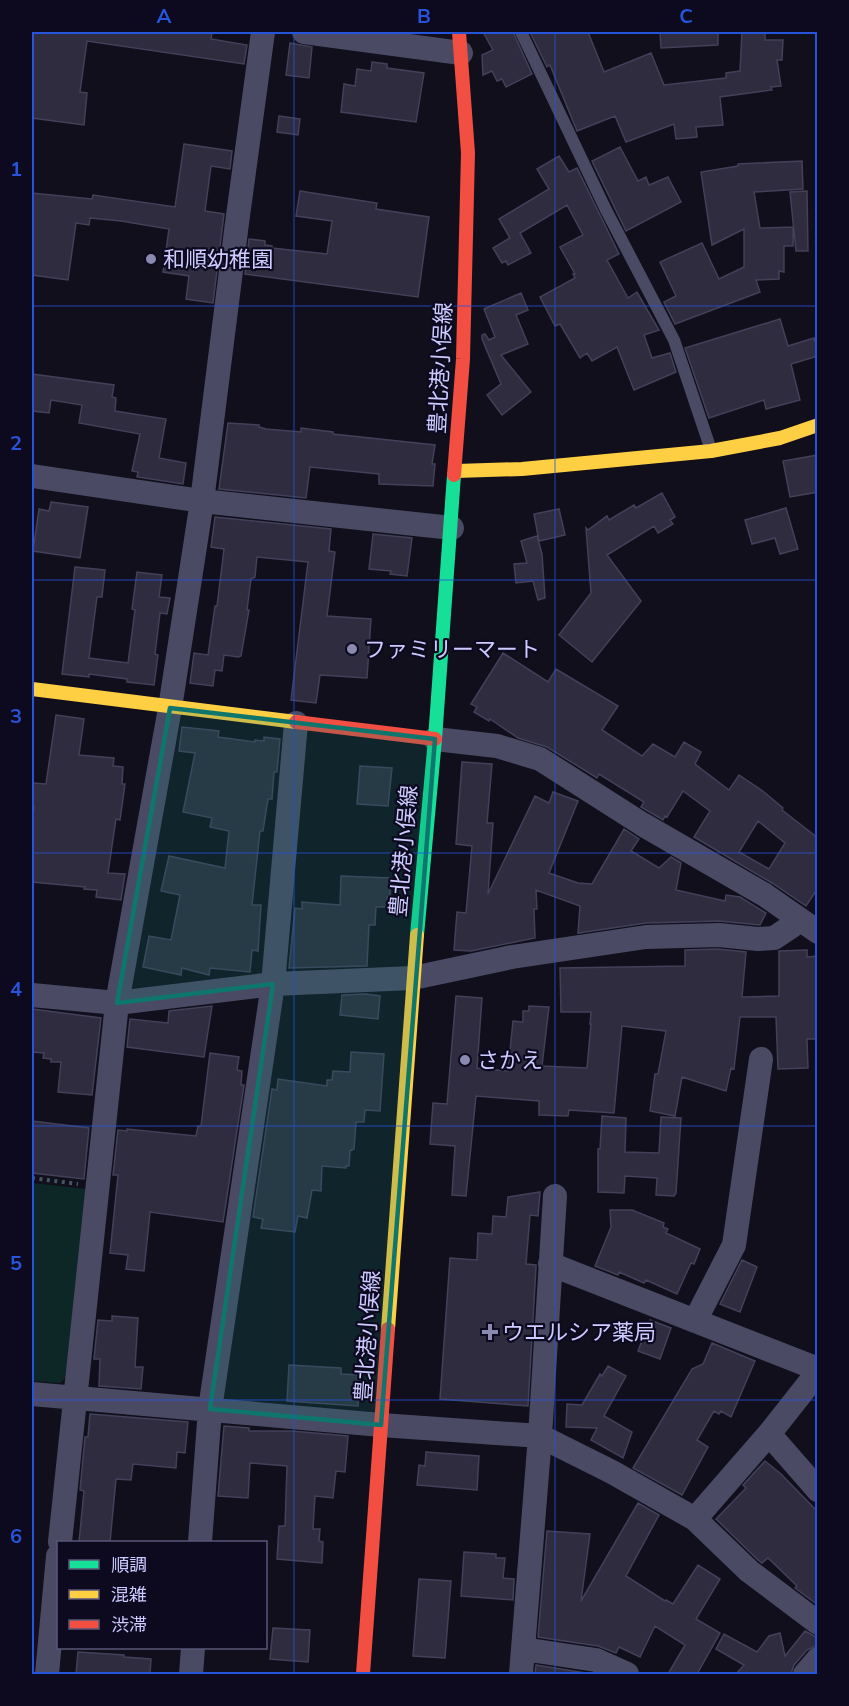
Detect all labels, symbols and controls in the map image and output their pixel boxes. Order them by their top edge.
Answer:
text: A [157,3,172,28]
text: B [417,3,431,28]
text: C [679,3,693,28]
text: 1 [10,156,22,181]
place label: 和順幼稚園 [163,245,273,273]
marker: 和順幼稚園 [144,252,158,266]
street label: 豊北港小俣線 [423,301,457,435]
text: 2 [10,430,22,455]
place label: ファミリーマート [364,635,540,663]
marker: ファミリーマート [345,642,359,656]
text: 3 [10,703,22,728]
street label: 豊北港小俣線 [383,784,423,918]
text: 4 [10,976,22,1001]
place label: さかえ [477,1046,543,1074]
marker: さかえ [458,1053,472,1067]
text: 5 [10,1250,22,1275]
street label: 豊北港小俣線 [348,1269,386,1403]
place label: ウエルシア薬局 [502,1318,656,1346]
marker: ウエルシア薬局 [483,1325,497,1339]
text: 6 [10,1523,22,1548]
legend [57,1541,267,1649]
text: 順調 [111,1553,147,1576]
text: 混雑 [111,1583,147,1606]
text: 渋滞 [111,1613,147,1636]

